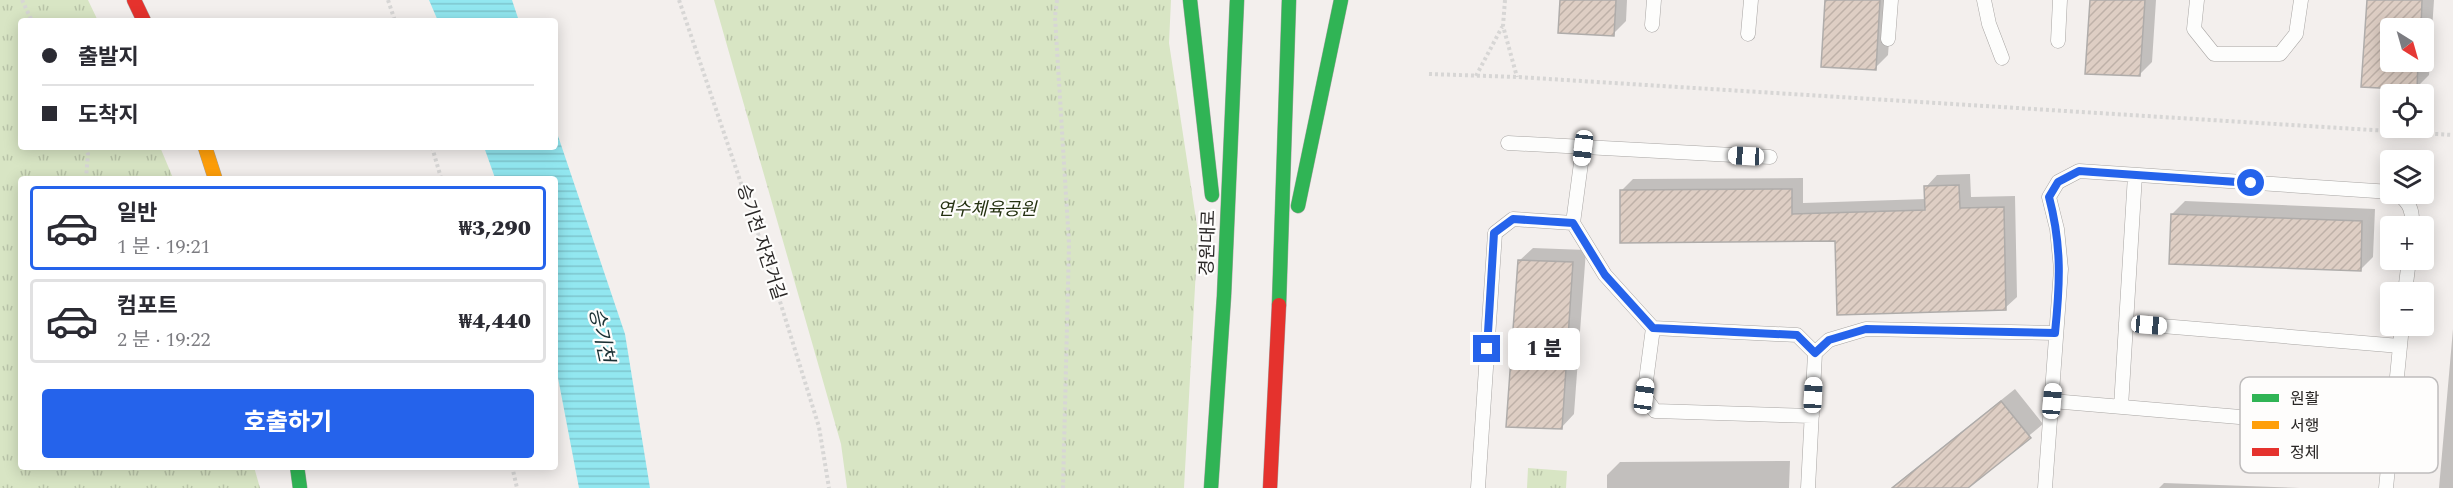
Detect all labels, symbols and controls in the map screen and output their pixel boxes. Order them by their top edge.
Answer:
north arrow [2380,18,2434,72]
map controls [2380,18,2434,336]
text: 출발지 [78,41,139,74]
button: locate [2380,84,2434,138]
text: 도착지 [78,99,139,132]
car [1572,129,1594,167]
car [1728,146,1764,166]
button: layers [2380,150,2434,204]
route start [2237,169,2264,196]
street label: 승기천 자전거길 [730,181,792,303]
park label: 연수체육공원 [937,196,1038,223]
text: 일반 [117,197,157,230]
icon: car [45,201,99,255]
street label: 경원대로 [1193,209,1223,277]
text: ₩3,290 [459,212,531,245]
button: + [2380,216,2434,270]
text: 1 분 · 19:21 [117,232,210,262]
button: − [2380,282,2434,336]
text: 컴포트 [117,290,178,323]
icon: car [45,294,99,348]
text: ₩4,440 [459,305,531,338]
water label: 승기천 [581,305,622,368]
car [2130,314,2168,336]
text: 2 분 · 19:22 [117,325,210,355]
callout: 1 분 [1508,328,1580,370]
text: 1 분 [1526,334,1562,364]
route end [1473,335,1500,362]
car [1633,377,1655,415]
car [1803,377,1823,413]
legend [2240,377,2438,473]
car [2041,382,2063,420]
text: 원활 [2290,387,2320,411]
button: 호출하기 [42,389,534,458]
text: 서행 [2290,414,2319,438]
text: 정체 [2290,441,2319,465]

